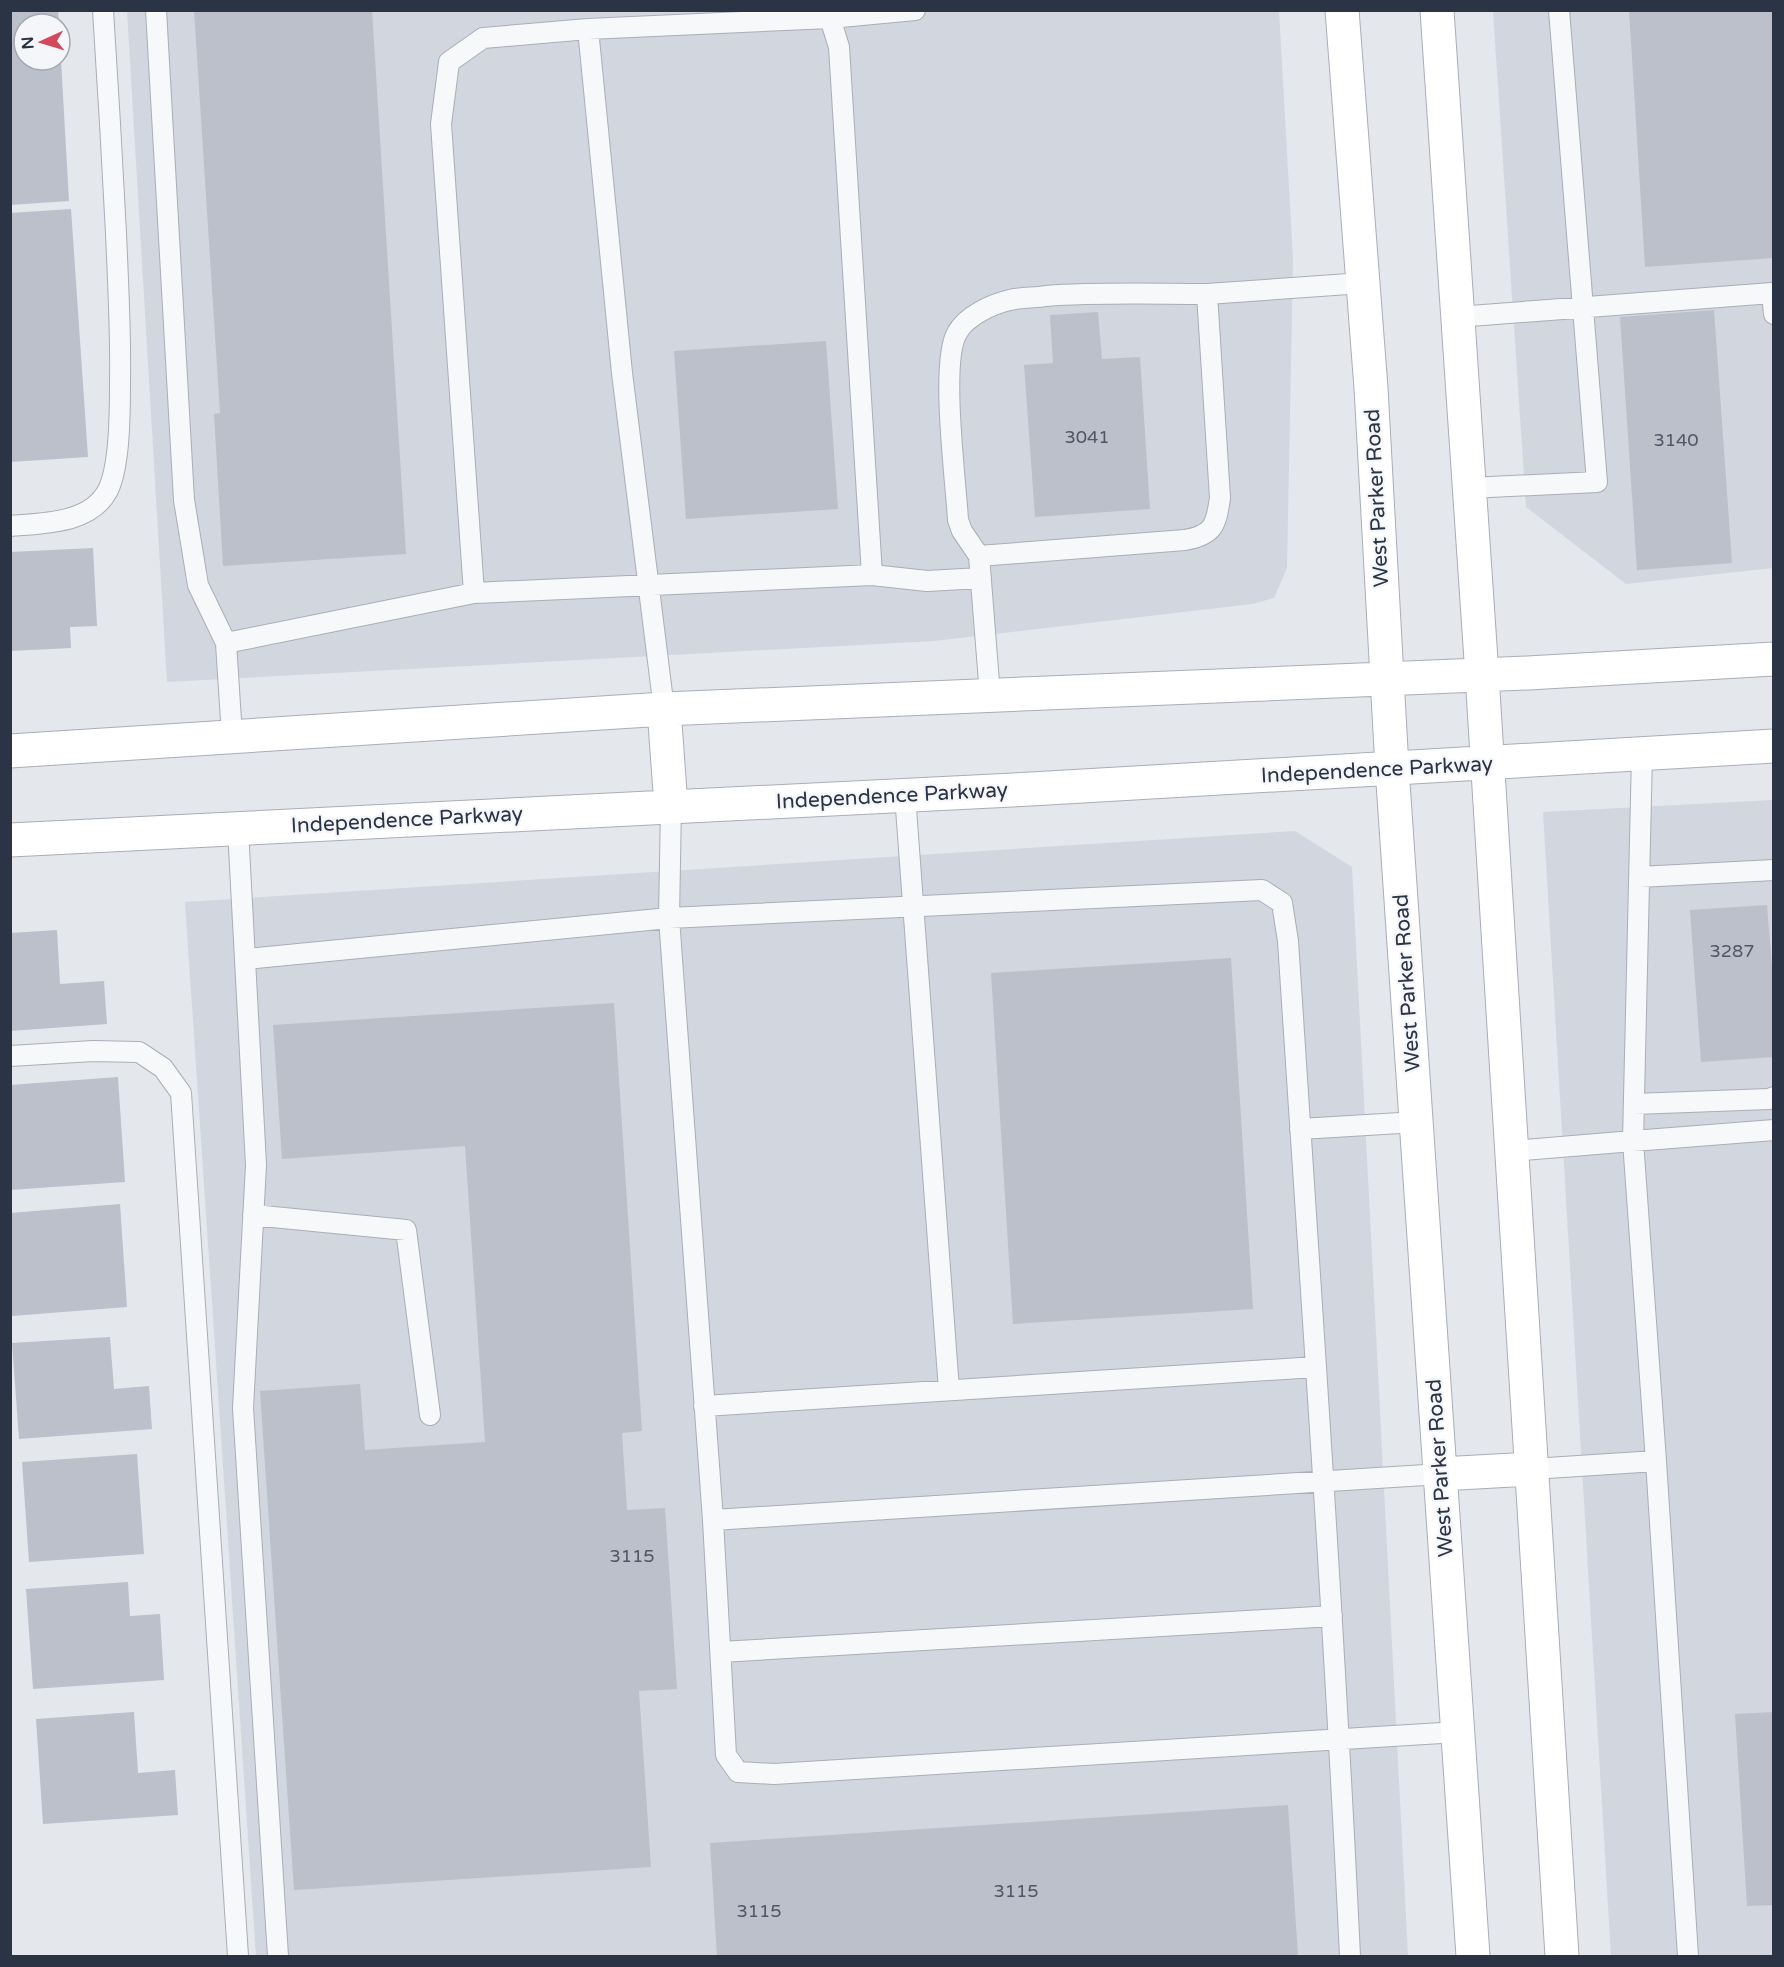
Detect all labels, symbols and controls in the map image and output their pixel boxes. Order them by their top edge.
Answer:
north arrow [12,12,72,72]
text: N [18,36,38,50]
street label: West Parker Road [1360,408,1394,588]
house number: 3041 [1064,426,1110,448]
house number: 3140 [1653,429,1699,451]
street label: Independence Parkway [1260,751,1494,789]
street label: Independence Parkway [775,777,1009,815]
street label: Independence Parkway [290,801,524,839]
street label: West Parker Road [1388,893,1426,1073]
house number: 3287 [1709,940,1755,962]
street label: West Parker Road [1421,1378,1459,1558]
house number: 3115 [609,1545,655,1567]
house number: 3115 [993,1880,1039,1902]
house number: 3115 [736,1900,782,1922]

